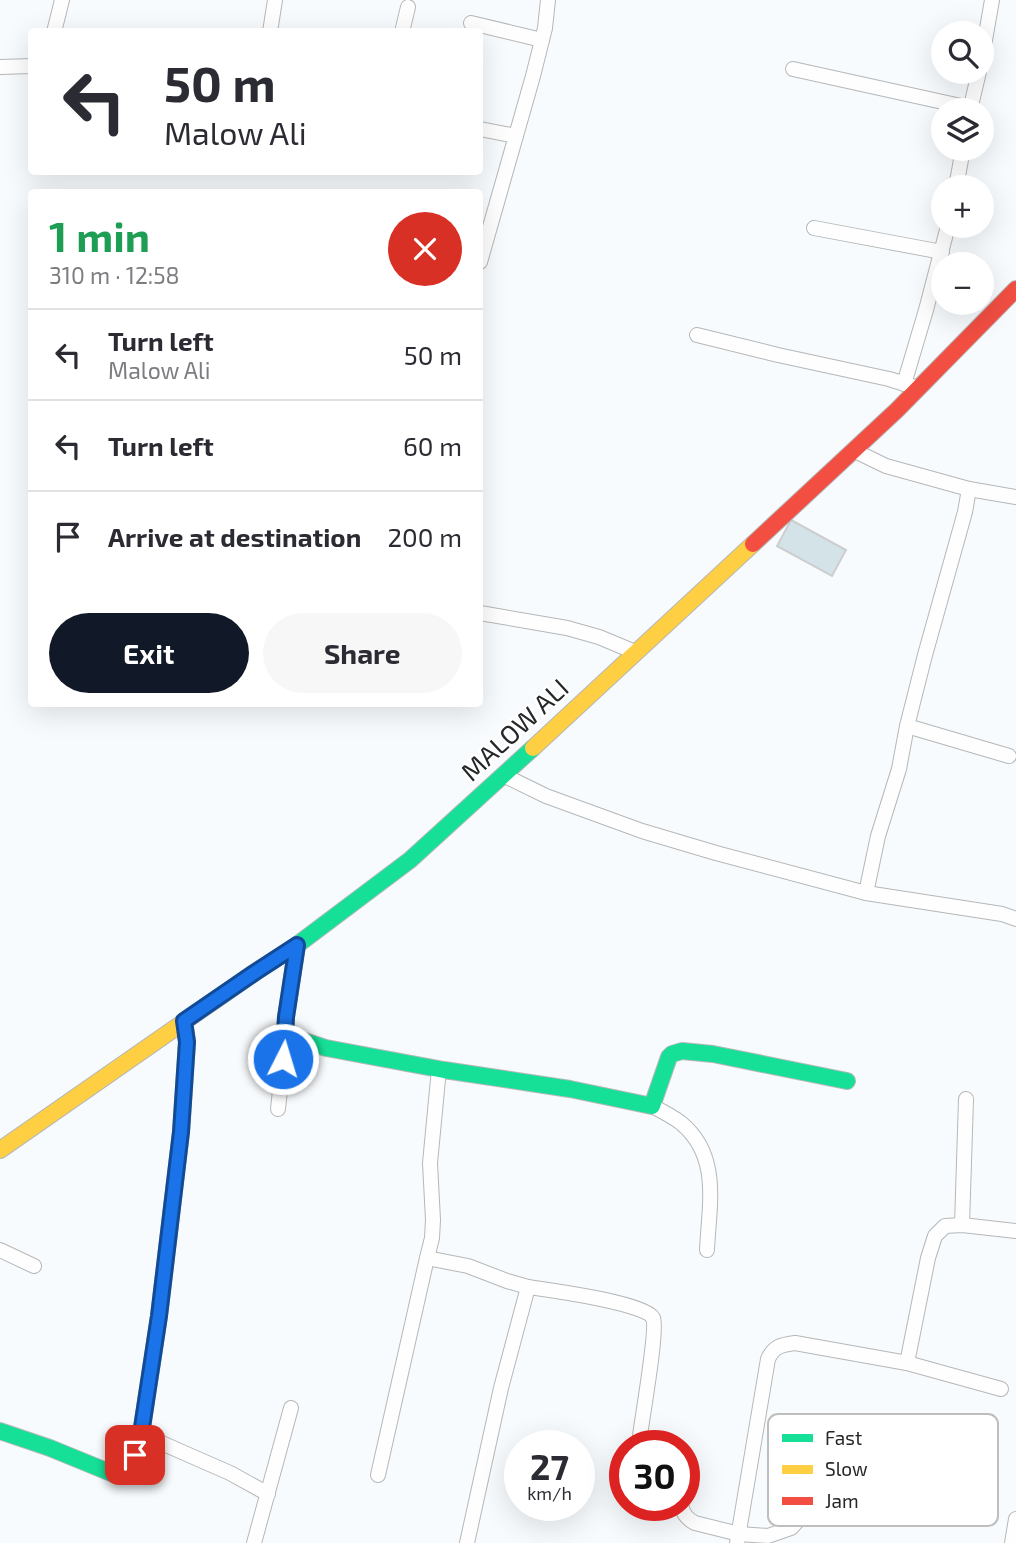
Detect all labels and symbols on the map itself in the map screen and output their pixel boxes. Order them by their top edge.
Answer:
street label: MALOW ALI [454,672,574,786]
position arrow [246,1022,320,1096]
legend [768,1414,998,1526]
pin [105,1425,165,1485]
text: Fast [825,1426,862,1449]
speed limit sign: 30 [609,1430,700,1521]
text: Slow [825,1457,868,1480]
text: Jam [825,1489,859,1512]

